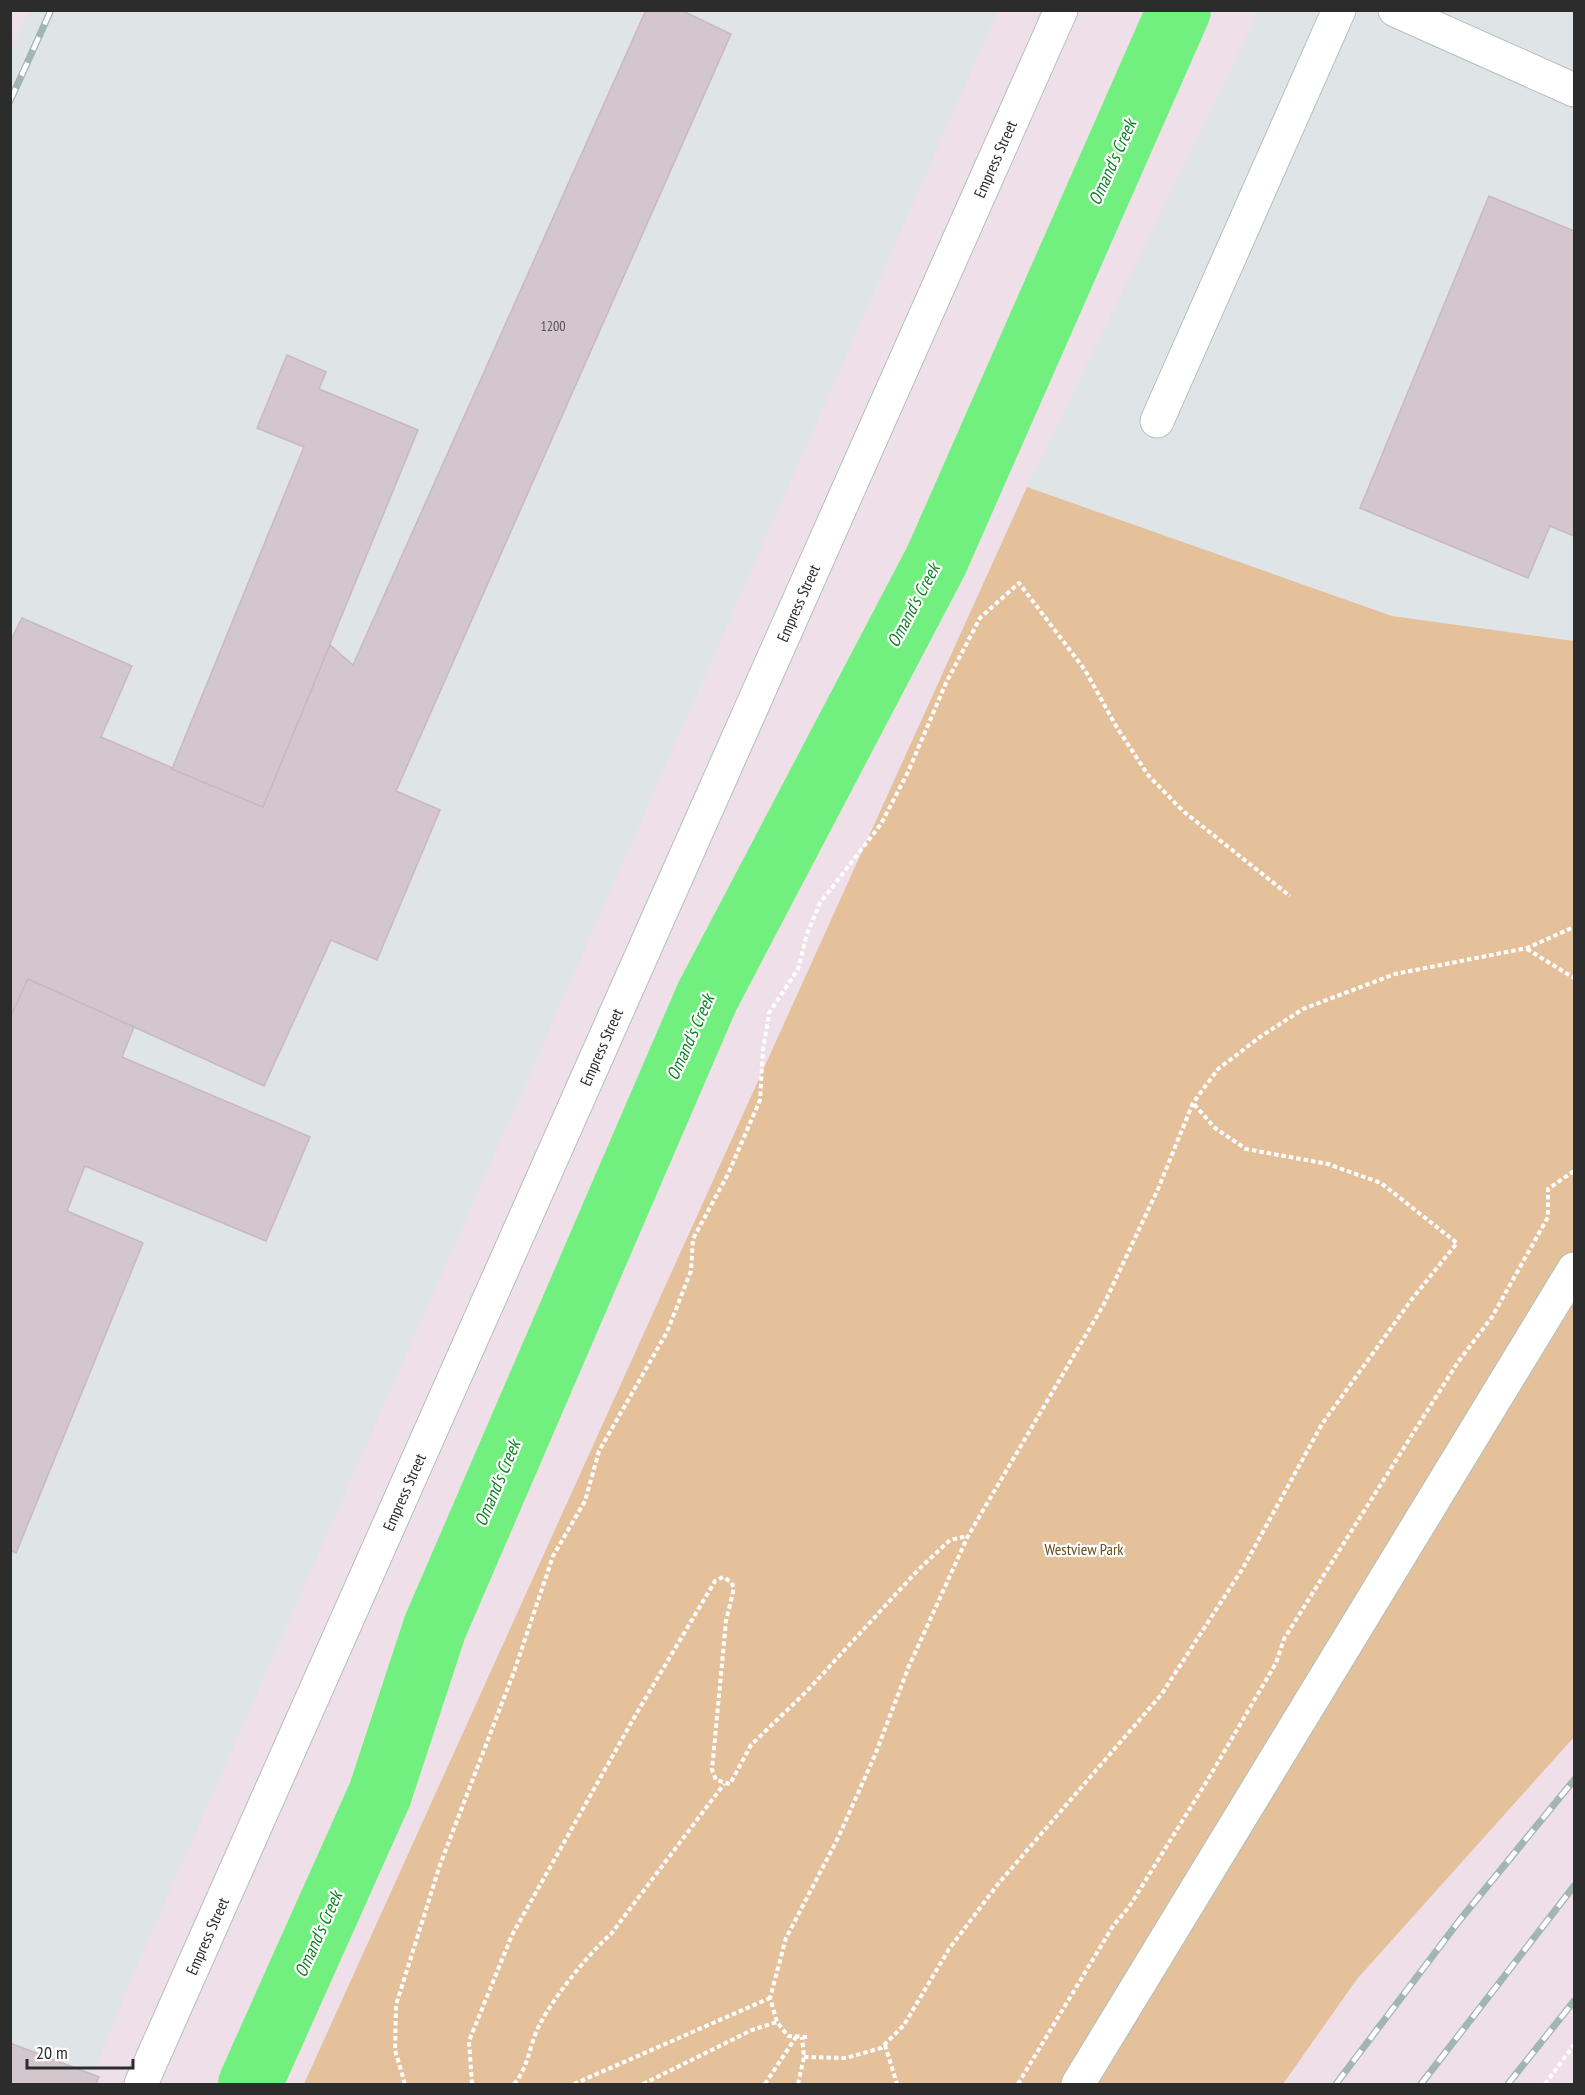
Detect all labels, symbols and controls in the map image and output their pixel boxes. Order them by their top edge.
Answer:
water label: Omand's Creek [1083,114,1142,208]
street label: Empress Street [969,117,1021,201]
house number: 1200 [540,317,566,335]
water label: Omand's Creek [881,557,946,651]
street label: Empress Street [772,561,824,645]
water label: Omand's Creek [661,989,720,1083]
street label: Empress Street [575,1005,627,1089]
water label: Omand's Creek [469,1435,526,1530]
street label: Empress Street [378,1450,430,1534]
park label: Westview Park [1045,1539,1124,1559]
water label: Omand's Creek [289,1886,348,1980]
street label: Empress Street [181,1894,233,1978]
scale bar [27,2032,134,2070]
text: 20 m [36,2041,68,2064]

